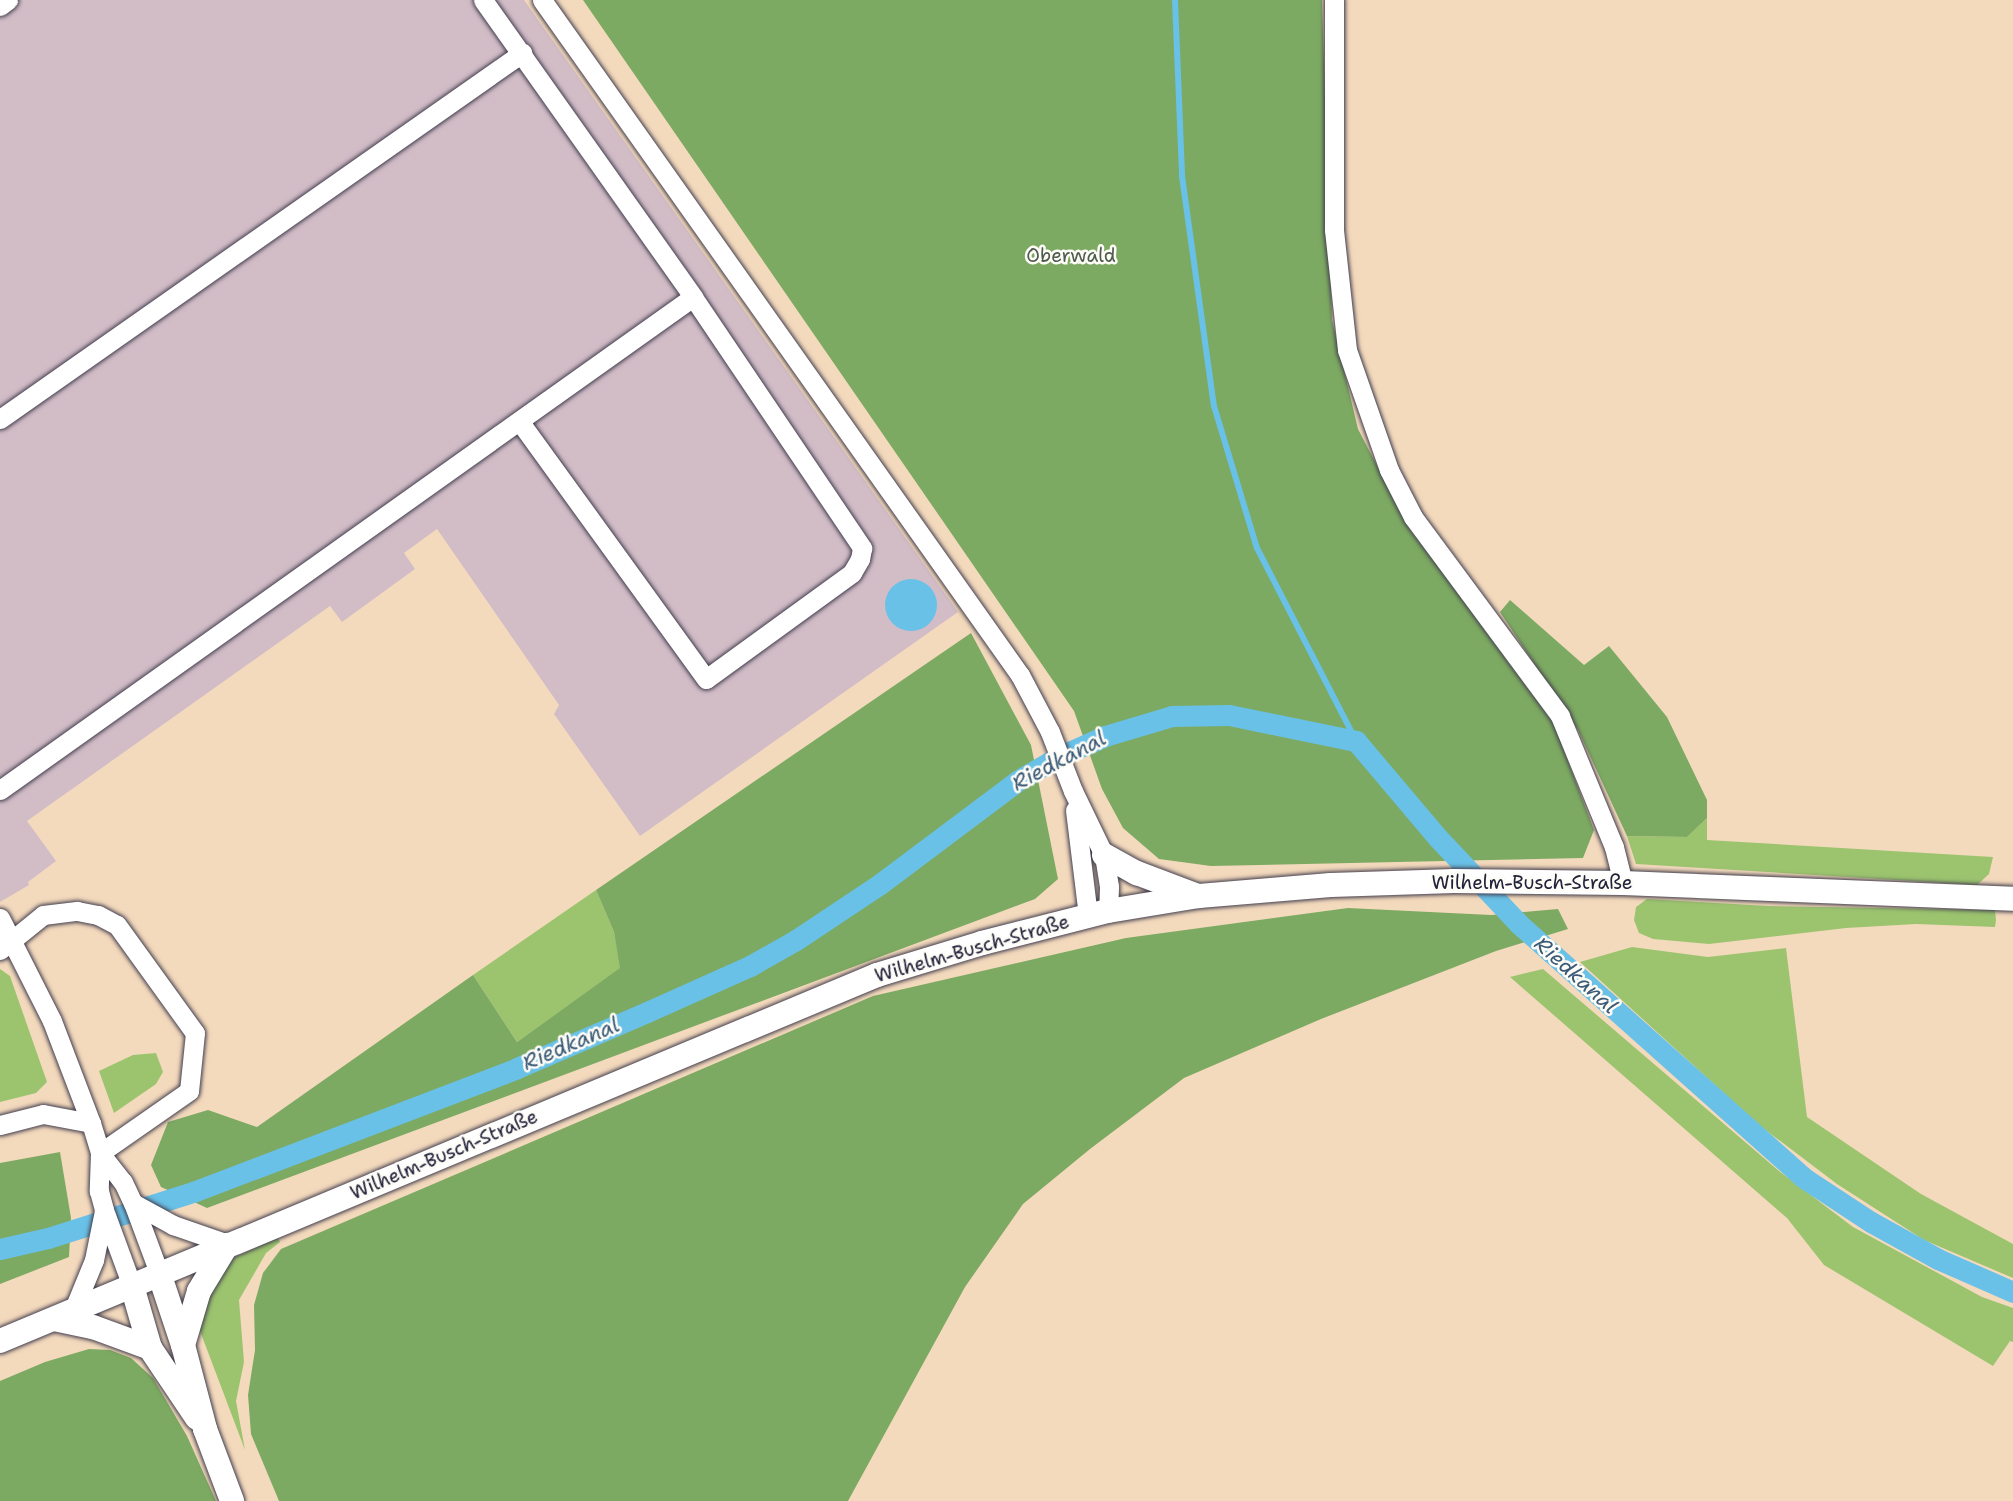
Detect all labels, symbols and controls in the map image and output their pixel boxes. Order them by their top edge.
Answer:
park label: Oberwald [1026,245,1116,267]
water label: Riedkanal [1008,726,1110,796]
street label: Wilhelm-Busch-Straße [1431,872,1633,894]
street label: Wilhelm-Busch-Straße [872,910,1072,988]
water label: Riedkanal [1529,931,1623,1019]
water label: Riedkanal [519,1012,623,1076]
street label: Wilhelm-Busch-Straße [347,1105,541,1205]

